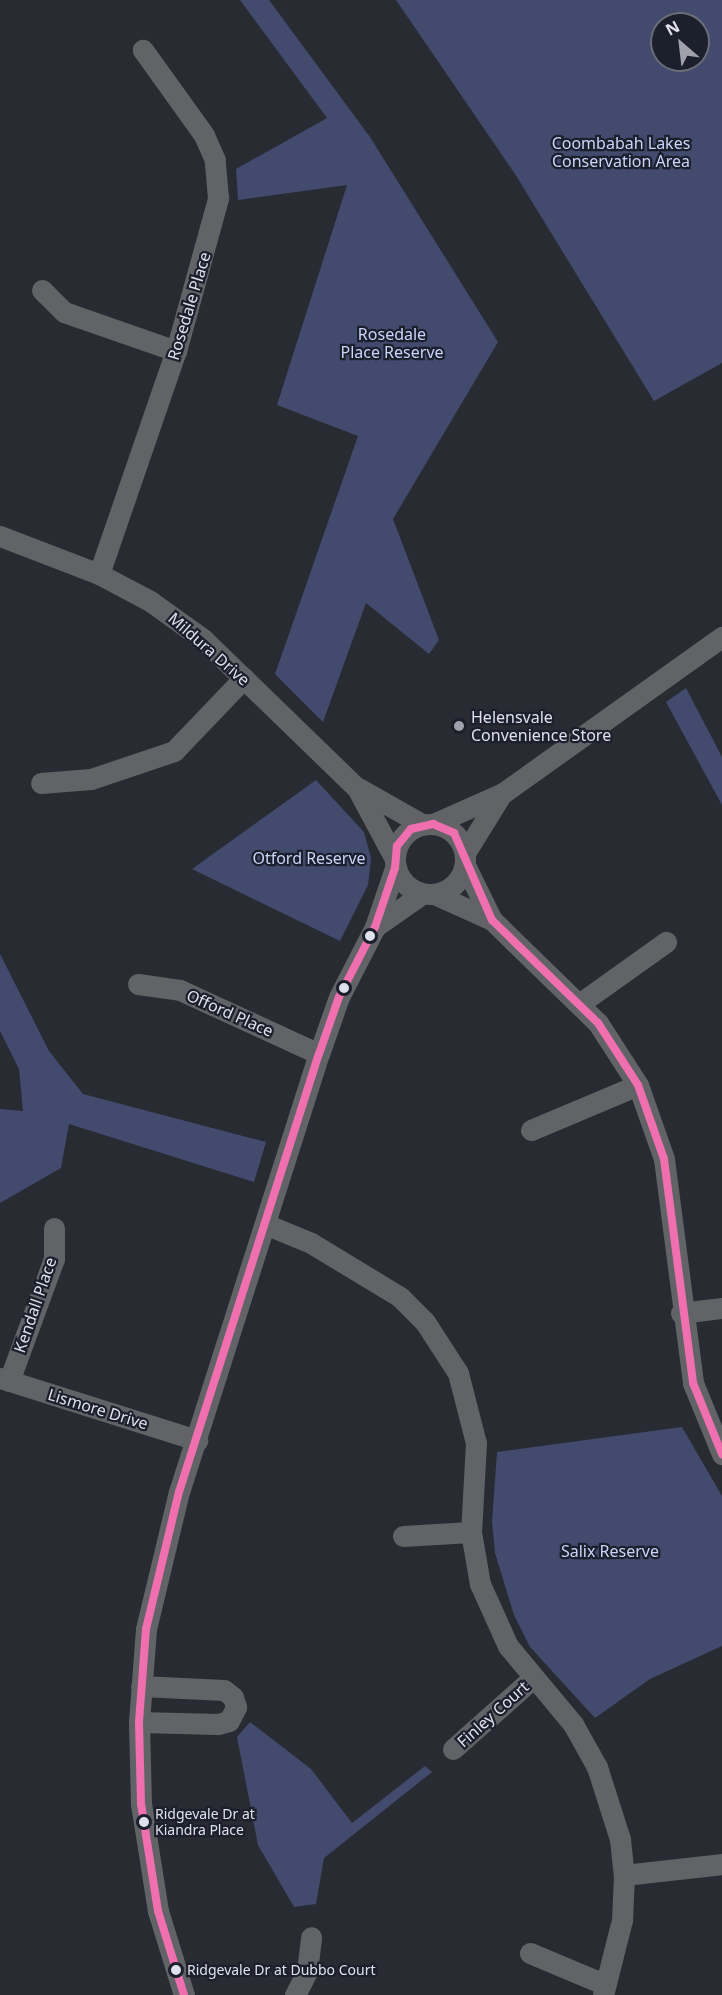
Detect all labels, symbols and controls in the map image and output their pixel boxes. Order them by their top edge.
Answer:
north arrow [650,12,710,72]
text: N [662,15,683,41]
park label: Coombabah Lakes Conservation Area [552,133,690,171]
street label: Rosedale Place [163,250,215,362]
park label: Rosedale Place Reserve [340,324,444,362]
street label: Mildura Drive [164,608,254,690]
place label: Helensvale Convenience Store [471,707,611,745]
marker: Helensvale Convenience Store [452,719,466,733]
park label: Otford Reserve [252,848,366,868]
unlabelled marker [364,930,376,942]
unlabelled marker [338,982,350,994]
street label: Offord Place [184,985,276,1041]
street label: Kendall Place [10,1255,60,1355]
street label: Lismore Drive [46,1385,150,1433]
park label: Salix Reserve [561,1541,659,1561]
street label: Finley Court [453,1677,533,1751]
place label: Ridgevale Dr at Kiandra Place [155,1806,255,1838]
marker: Ridgevale Dr at Kiandra Place [138,1816,150,1828]
place label: Ridgevale Dr at Dubbo Court [187,1962,375,1978]
marker: Ridgevale Dr at Dubbo Court [170,1964,182,1976]

